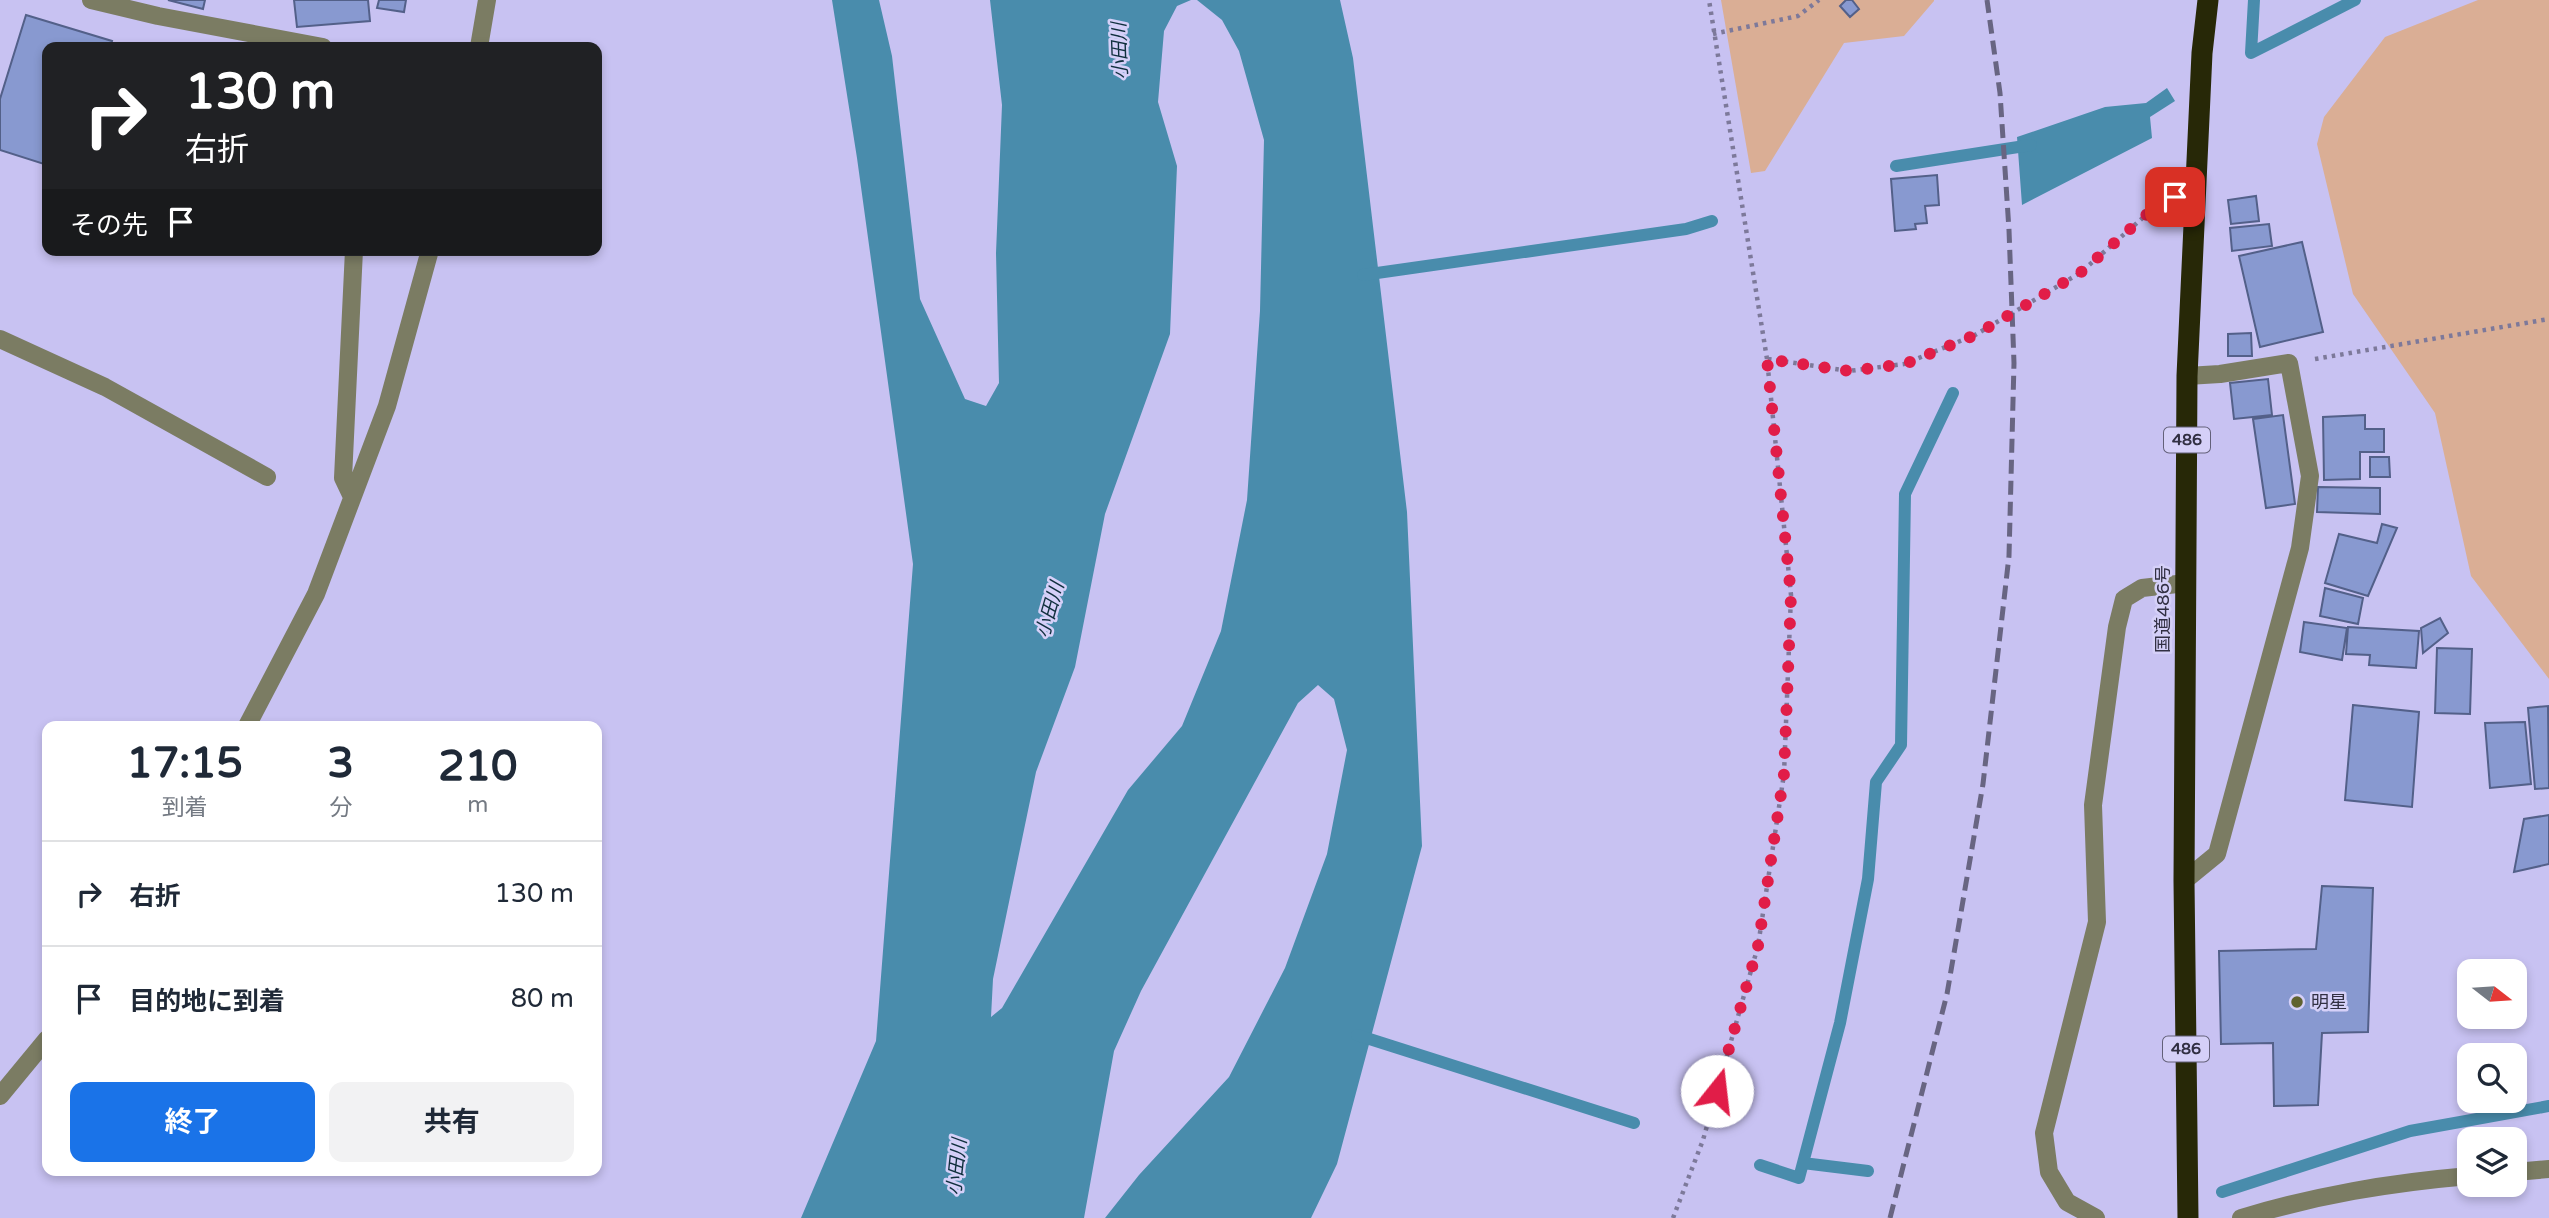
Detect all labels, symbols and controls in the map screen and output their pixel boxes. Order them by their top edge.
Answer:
water label: 小田川 [1108,20,1132,80]
text: 130 m [185,63,335,122]
icon: right [70,70,161,161]
text: 右折 [185,131,249,169]
pin [2145,167,2205,227]
icon: arrive [2156,178,2194,216]
icon: arrive [162,203,200,241]
text: その先 [70,210,148,241]
road number: 486 [2164,428,2210,452]
street label: 国道486号 [2152,565,2174,653]
water label: 小田川 [1032,578,1069,640]
text: 17:15 [127,738,243,789]
text: 3 [327,738,354,789]
text: 210 [438,741,517,792]
text: m [467,791,488,819]
text: 到着 [162,794,208,822]
text: 分 [329,794,352,822]
icon: right [70,875,108,913]
text: 130 m [494,878,574,909]
text: 右折 [129,881,181,912]
north arrow [2457,959,2527,1029]
map controls [2457,959,2527,1197]
icon: arrive [70,980,108,1018]
text: 80 m [511,983,574,1014]
text: 目的地に到着 [129,986,285,1017]
place label: 明星 [2311,991,2347,1013]
marker: 明星 [2289,994,2305,1010]
road number: 486 [2163,1036,2209,1062]
button: search [2457,1043,2527,1113]
position arrow [1680,1054,1754,1128]
button: 終了 [70,1082,315,1162]
button: 共有 [329,1082,574,1162]
button: layers [2457,1127,2527,1197]
water label: 小田川 [943,1136,971,1197]

